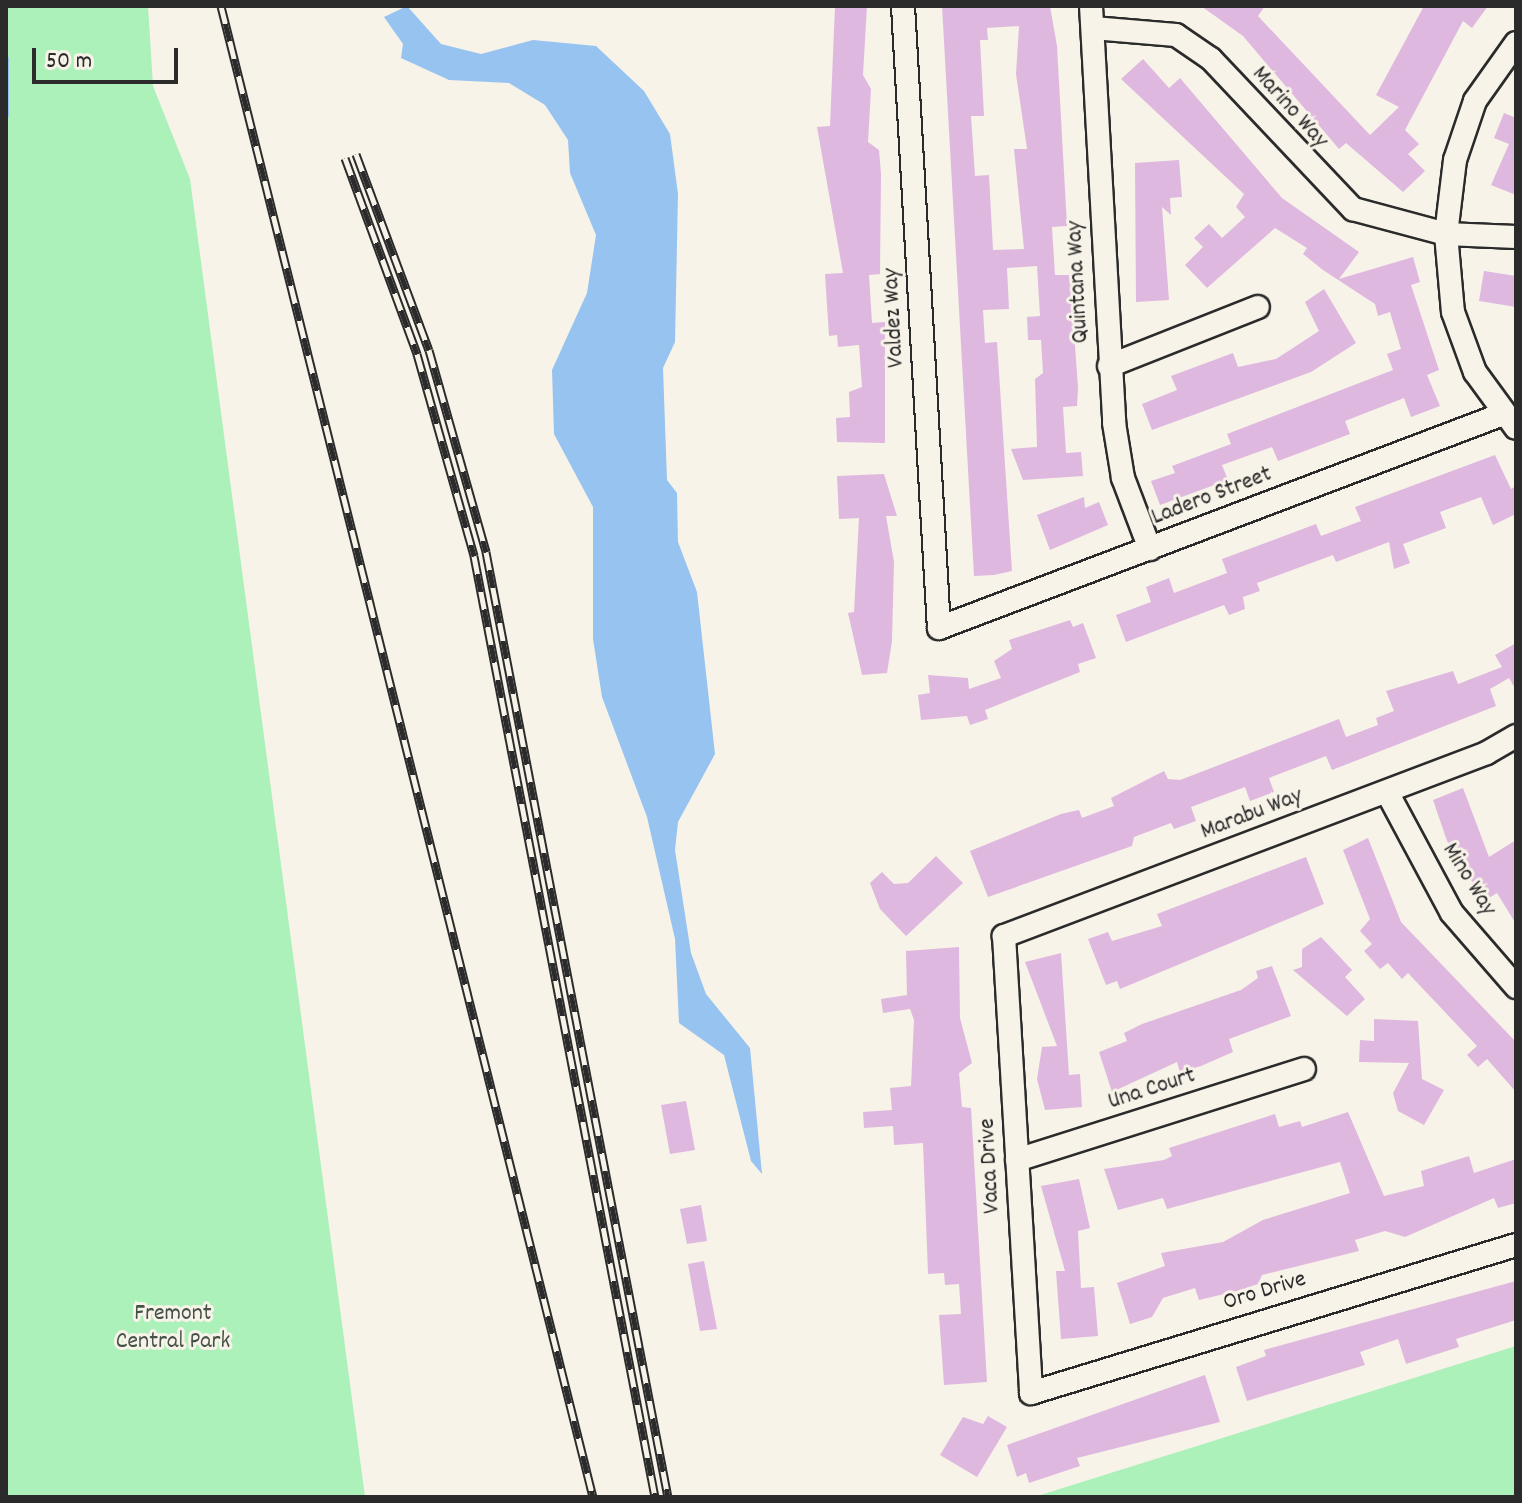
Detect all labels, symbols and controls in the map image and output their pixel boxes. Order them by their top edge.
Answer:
scale bar [36,32,182,82]
text: 50 m [46,45,92,79]
street label: Marino Way [1245,61,1333,155]
street label: Quintana Way [1061,220,1097,344]
street label: Valdez Way [878,267,912,369]
street label: Ladero Street [1148,461,1276,533]
street label: Marabu Way [1197,782,1307,848]
street label: Mino Way [1434,838,1502,922]
street label: Una Court [1105,1062,1199,1118]
street label: Vaca Drive [974,1118,1008,1214]
street label: Oro Drive [1220,1266,1310,1318]
park label: Fremont Central Park [116,1301,230,1357]

